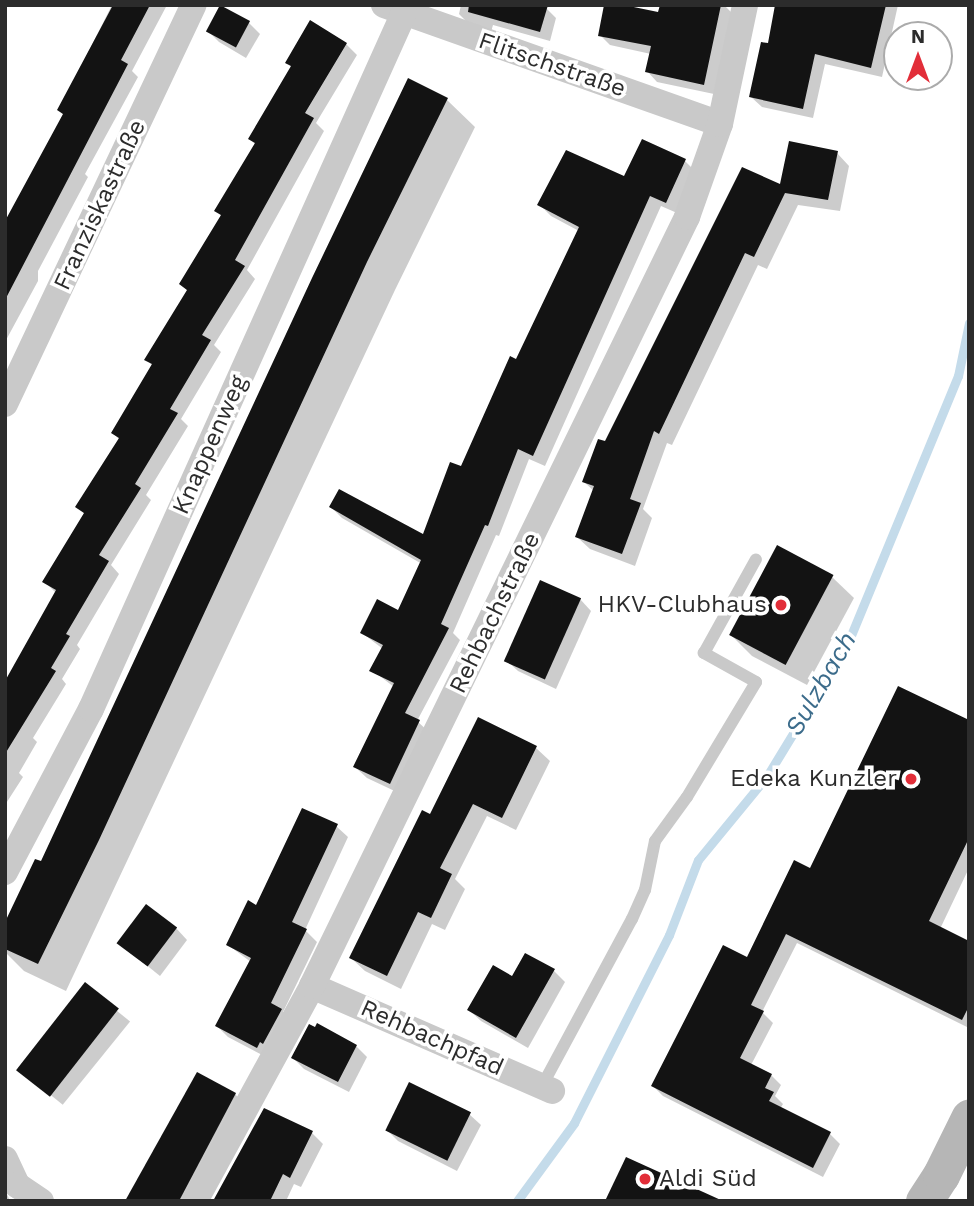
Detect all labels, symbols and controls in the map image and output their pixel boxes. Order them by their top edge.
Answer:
north arrow [883,21,953,91]
text: N [911,25,925,48]
street label: Flitschstraße [475,26,629,104]
street label: Franziskastraße [48,115,152,295]
street label: Knappenweg [167,371,253,519]
street label: Rehbachstraße [444,528,546,698]
place label: HKV-Clubhaus [598,591,767,619]
marker: HKV-Clubhaus [773,597,789,613]
water label: Sulzbach [779,626,863,742]
place label: Edeka Kunzler [730,765,897,793]
marker: Edeka Kunzler [903,771,919,787]
street label: Rehbachpfad [356,994,508,1082]
place label: Aldi Süd [659,1165,757,1193]
marker: Aldi Süd [637,1171,653,1187]

